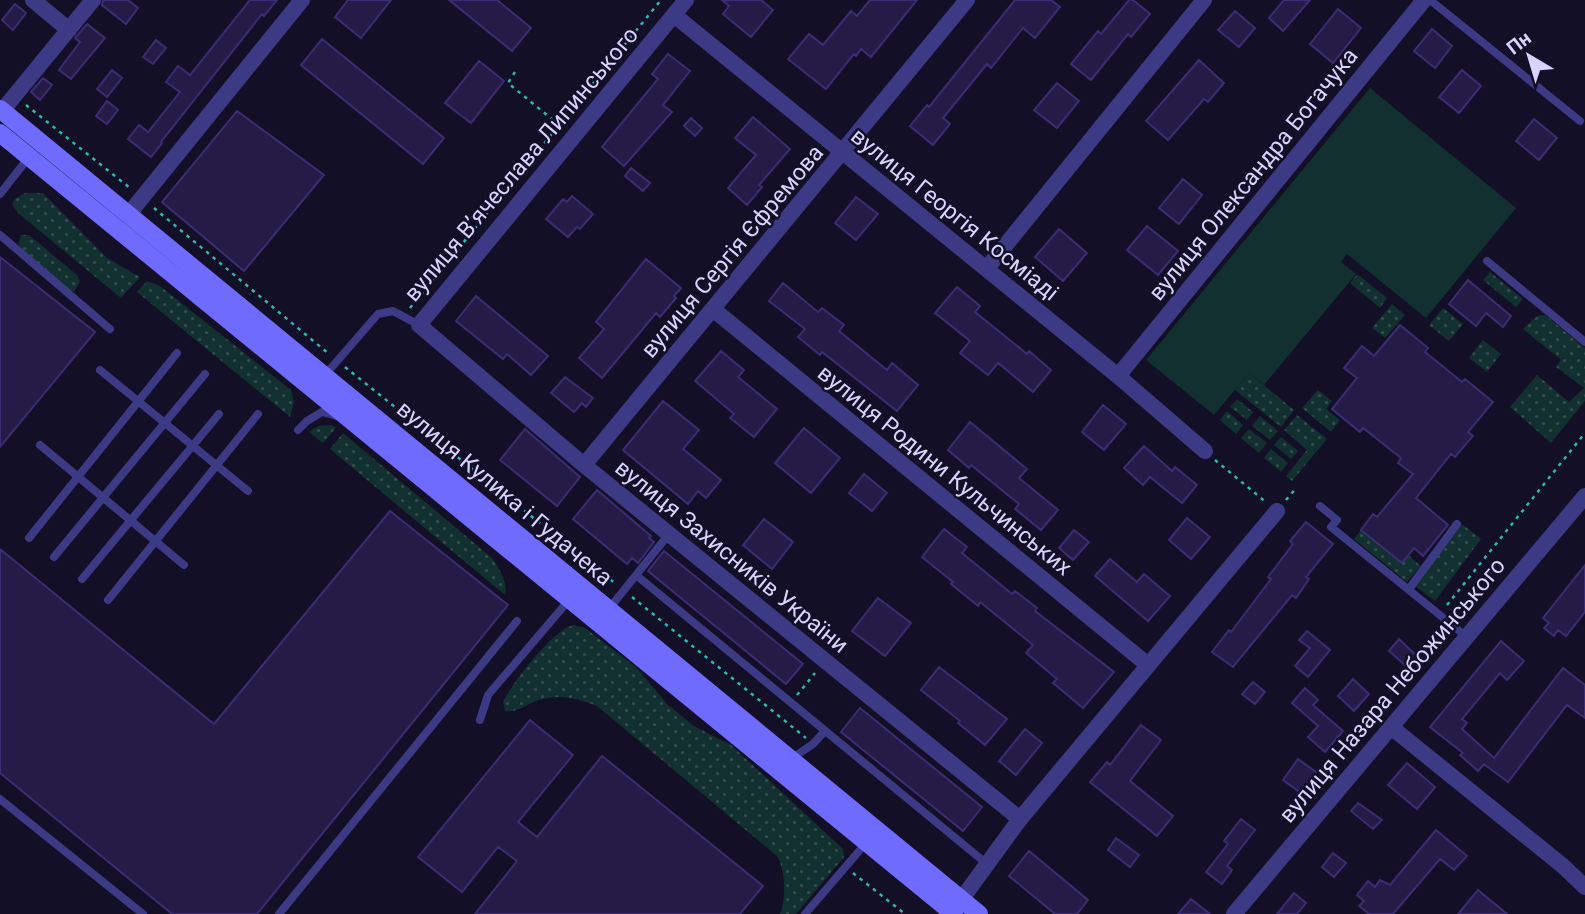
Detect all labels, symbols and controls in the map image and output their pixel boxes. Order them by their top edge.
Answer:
north arrow [1494,21,1564,91]
street label: вулиця Вʼячеслава Липинського [399,22,644,307]
text: Пн [1502,26,1535,60]
street label: вулиця Олександра Богачука [1143,43,1364,306]
street label: вулиця Георгія Косміаді [846,122,1064,306]
street label: вулиця Сергія Єфремова [636,140,829,363]
street label: вулиця Родини Кульчинських [812,360,1077,581]
street label: вулиця Кулика і Гудачека [391,395,618,591]
street label: вулиця Захисників України [610,454,854,659]
street label: вулиця Назара Небожинського [1274,553,1511,828]

